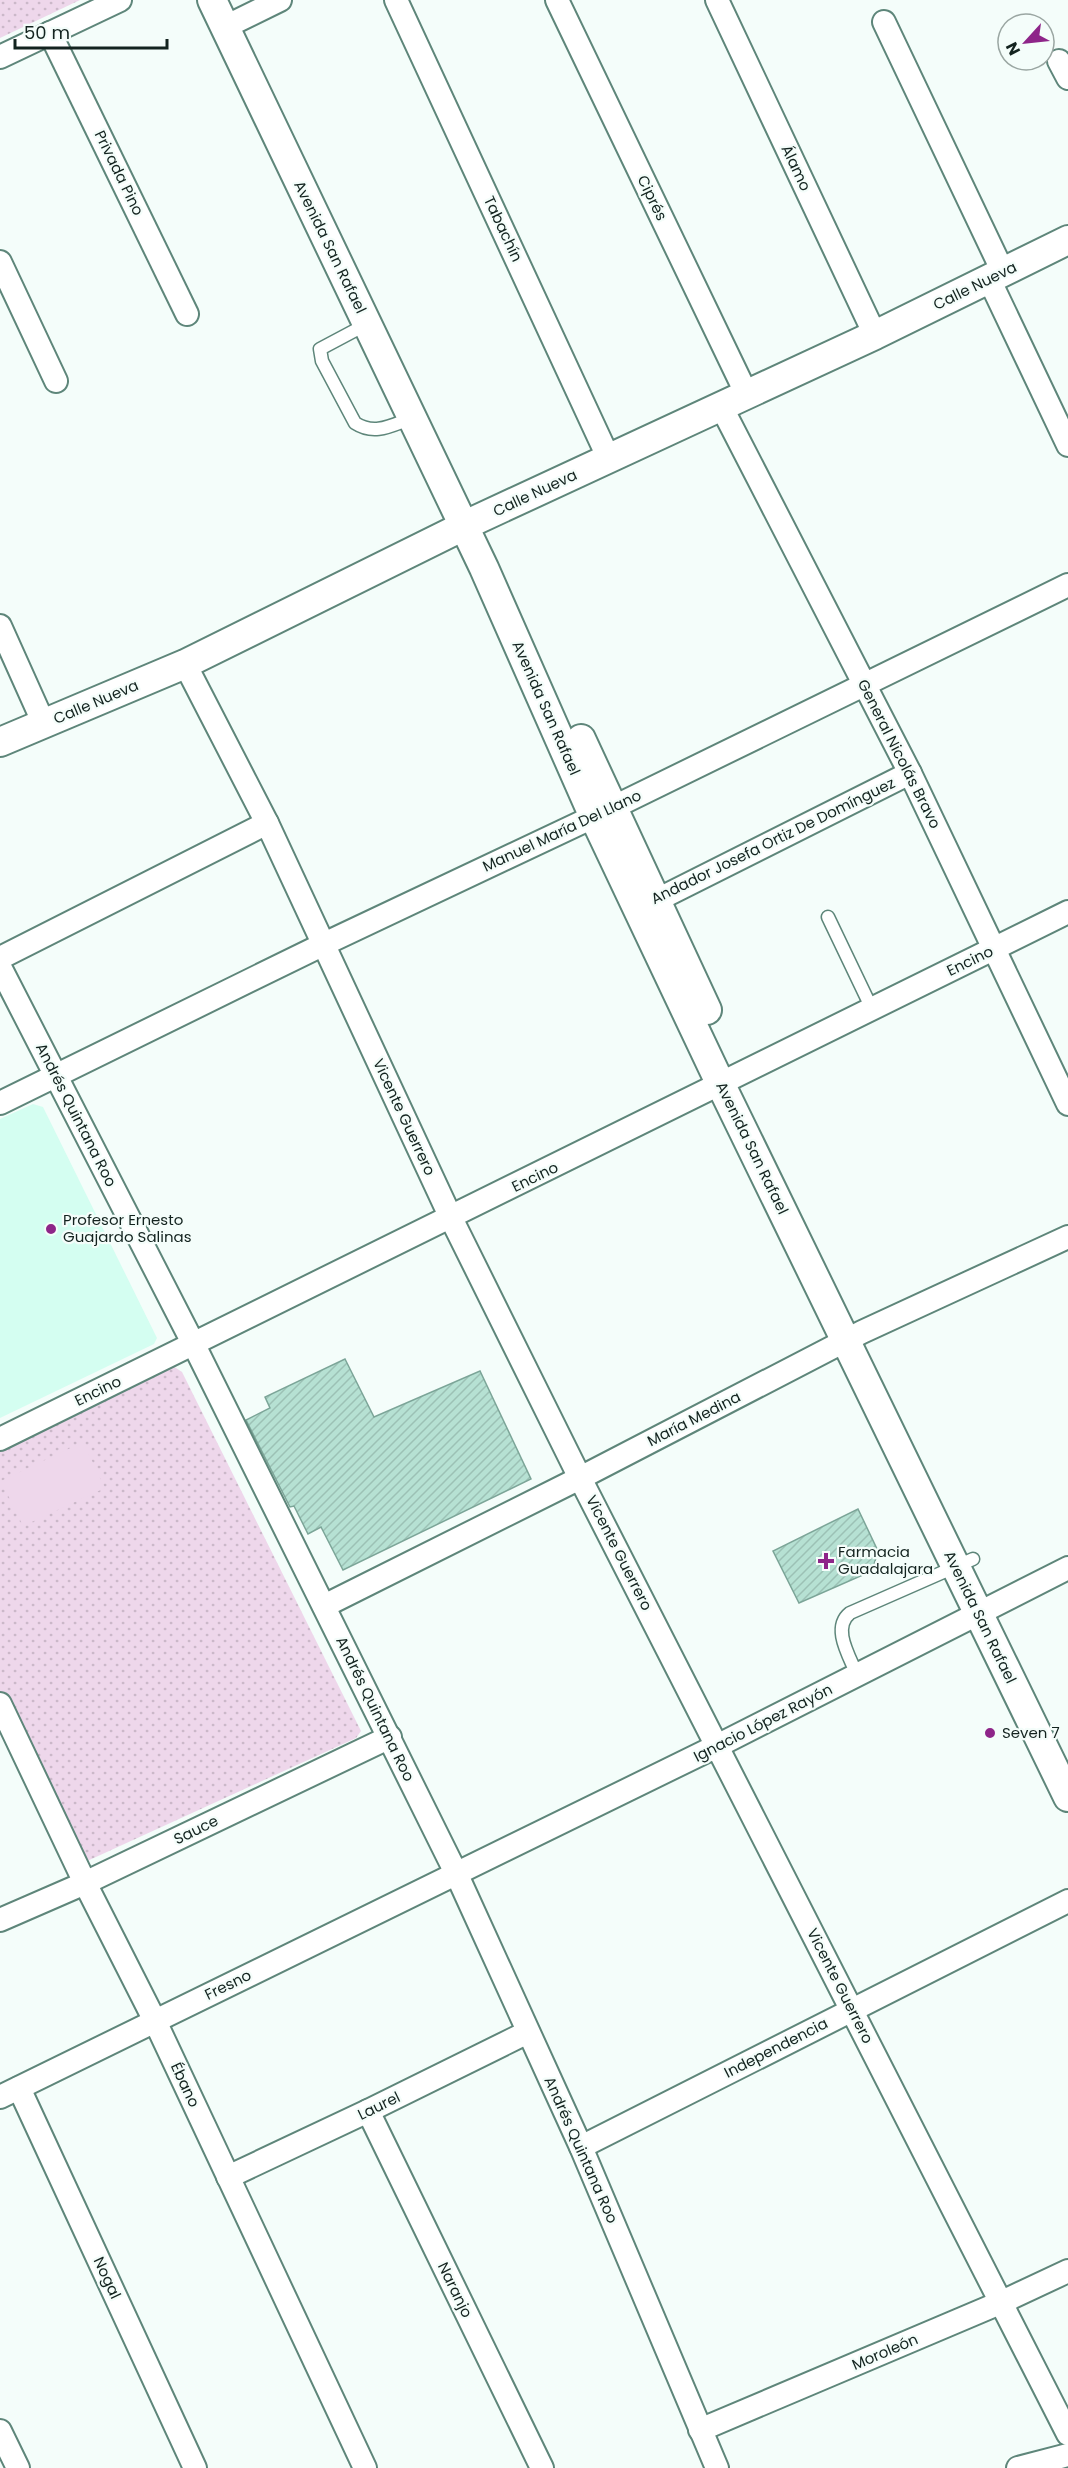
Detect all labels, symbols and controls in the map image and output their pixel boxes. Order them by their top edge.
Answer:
scale bar [15,12,166,50]
north arrow [996,12,1056,72]
text: 50 m [24,20,70,45]
text: N [1000,38,1026,59]
street label: Privada Pino [90,127,149,219]
street label: Álamo [777,141,816,194]
street label: Ciprés [632,172,673,224]
street label: Avenida San Rafael [289,177,372,317]
street label: Tabachín [479,192,528,265]
street label: Calle Nueva [930,256,1020,315]
street label: Calle Nueva [489,464,580,521]
street label: Avenida San Rafael [507,637,586,778]
street label: Calle Nueva [50,674,142,729]
street label: General Nicolás Bravo [853,676,946,832]
street label: Andador Josefa Ortiz De Domínguez [647,772,899,909]
street label: Manuel María Del Llano [479,785,645,877]
street label: Encino [943,940,997,981]
street label: Andrés Quintana Roo [31,1039,122,1190]
street label: Vicente Guerrero [368,1055,441,1179]
street label: Avenida San Rafael [711,1078,794,1218]
street label: Encino [508,1156,562,1197]
place label: Profesor Ernesto Guajardo Salinas [63,1209,192,1247]
marker: Profesor Ernesto Guajardo Salinas [44,1222,58,1236]
street label: Encino [71,1370,125,1411]
street label: María Medina [643,1386,744,1451]
street label: Vicente Guerrero [581,1491,658,1614]
place label: Farmacia Guadalajara [838,1541,933,1579]
street label: Avenida San Rafael [939,1547,1022,1687]
marker: Farmacia Guadalajara [819,1554,833,1568]
street label: Andrés Quintana Roo [331,1633,420,1785]
street label: Ignacio López Rayón [690,1678,836,1767]
place label: Seven 7 [1002,1722,1060,1743]
marker: Seven 7 [983,1726,997,1740]
street label: Sauce [170,1810,221,1849]
street label: Vicente Guerrero [802,1924,879,2047]
street label: Fresno [201,1964,255,2005]
street label: Independencia [720,2012,831,2083]
street label: Ébano [166,2059,205,2111]
street label: Andrés Quintana Roo [540,2073,623,2227]
street label: Laurel [354,2086,404,2125]
street label: Nogal [89,2253,126,2302]
street label: Naranjo [433,2259,478,2321]
street label: Moroleón [849,2328,921,2375]

